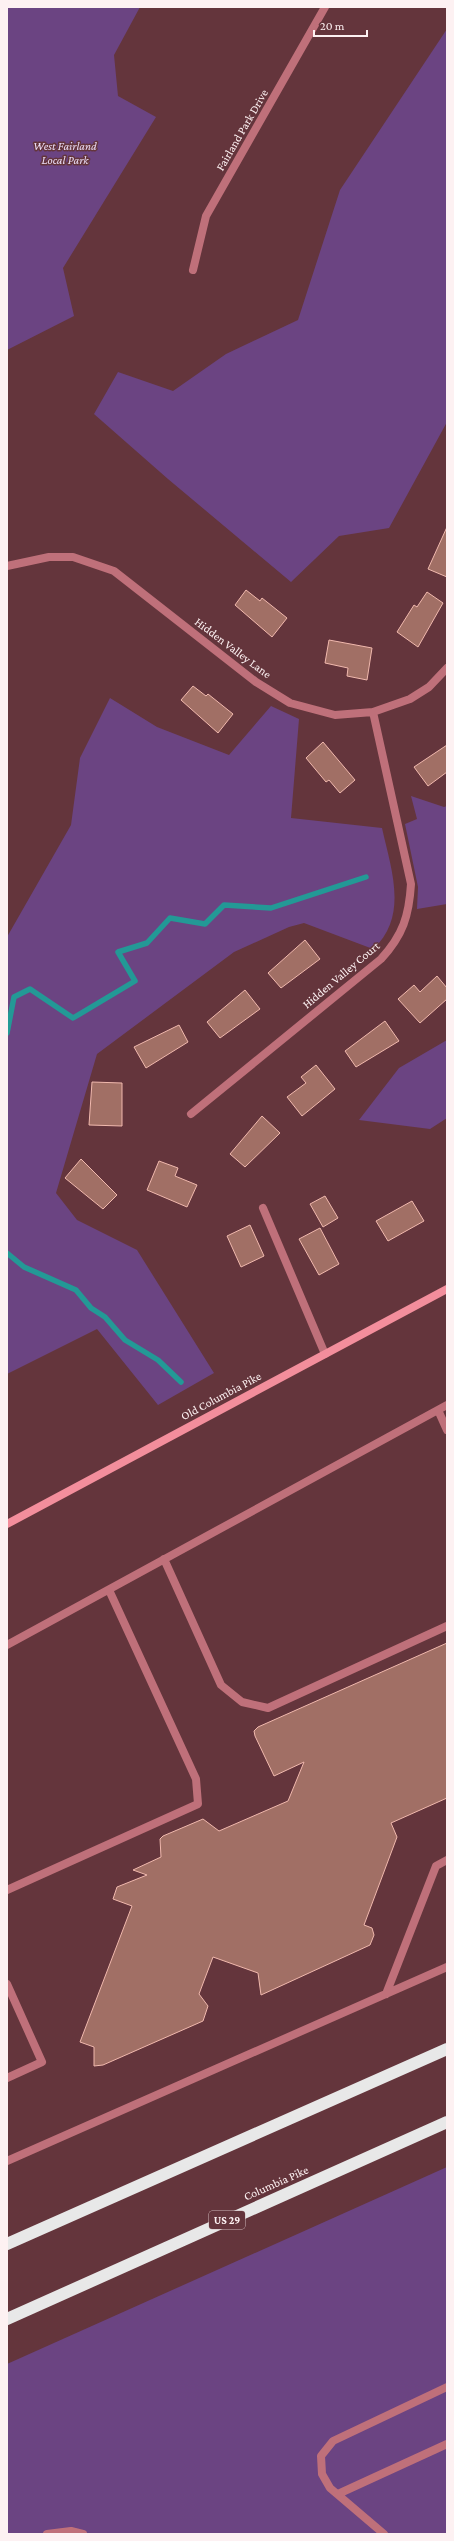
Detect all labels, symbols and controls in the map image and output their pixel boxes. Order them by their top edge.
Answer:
scale bar [314,12,367,38]
text: 20 m [320,19,345,33]
street label: Fairland Park Drive [213,87,271,173]
park label: West Fairland Local Park [33,139,97,167]
street label: Hidden Valley Lane [192,615,274,681]
street label: Hidden Valley Court [300,938,383,1011]
street label: Old Columbia Pike [178,1369,264,1423]
street label: Columbia Pike [241,2163,311,2203]
road number: US 29 [209,2211,245,2229]

